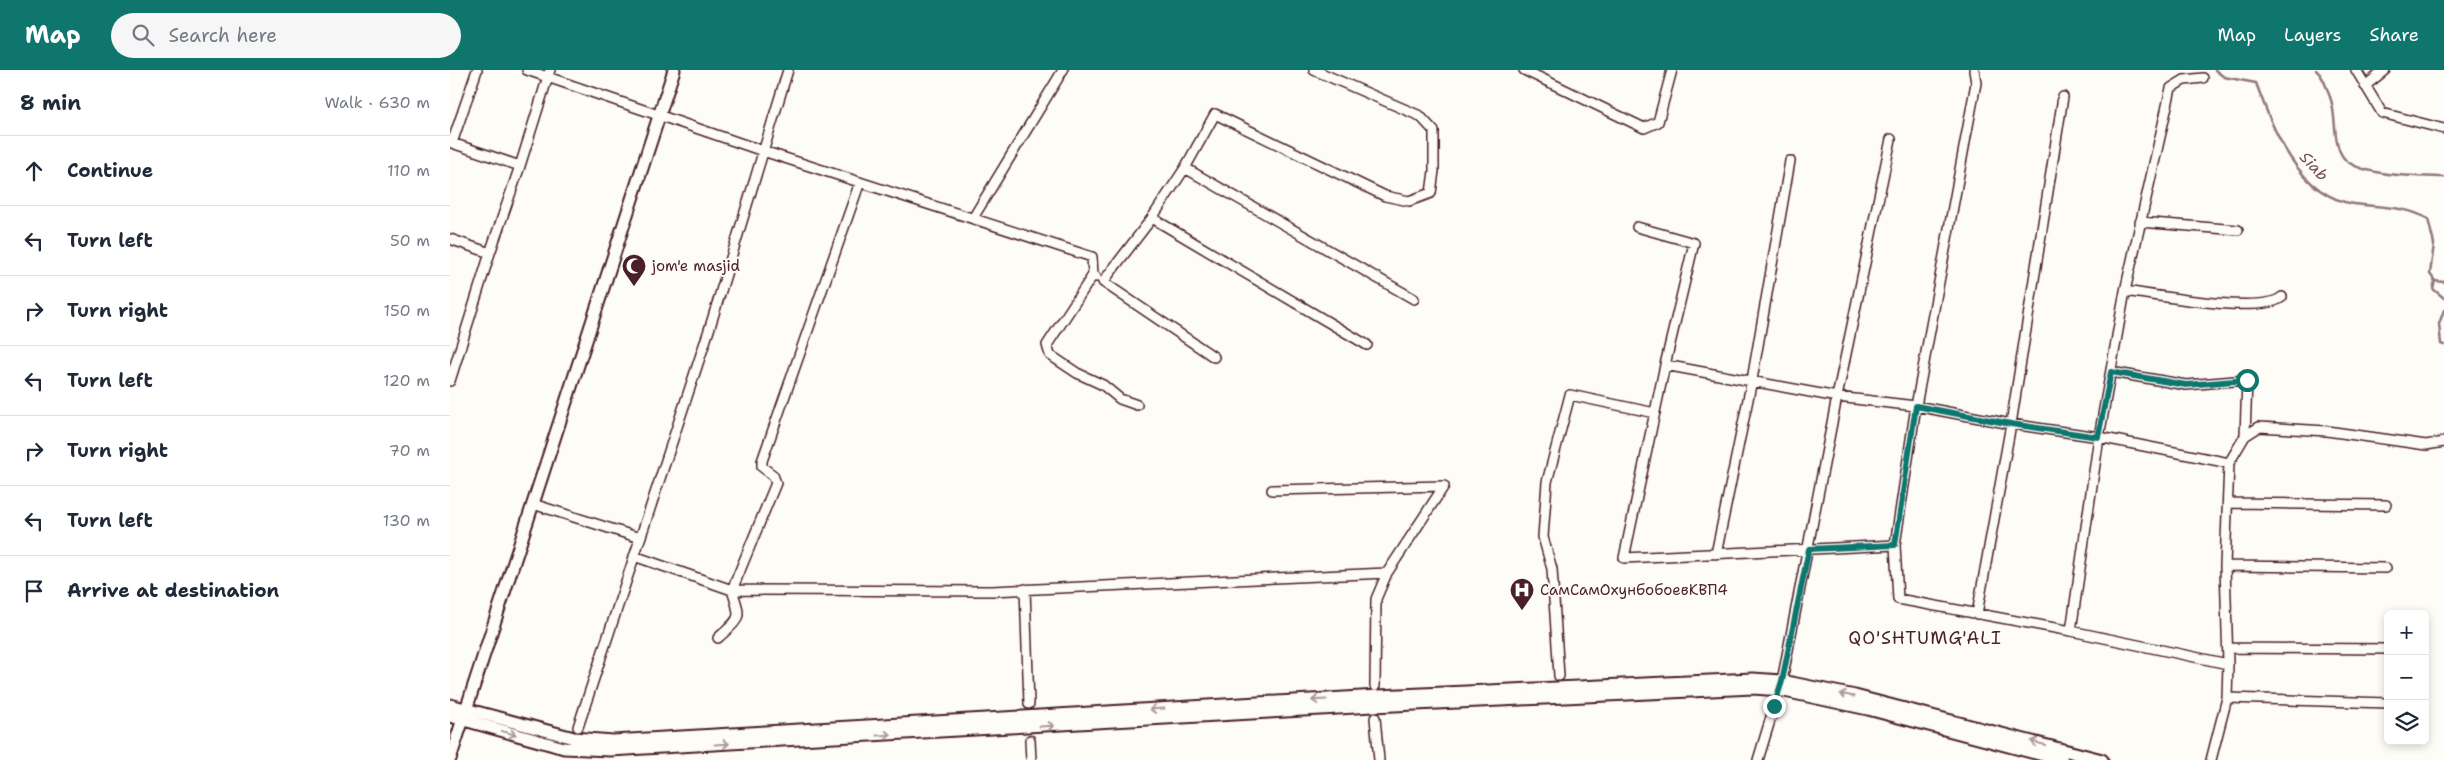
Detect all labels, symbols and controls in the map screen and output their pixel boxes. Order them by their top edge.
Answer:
search box [111,13,461,58]
text: Map [25,19,81,51]
icon: search [129,21,157,49]
text: Search here [169,23,277,48]
text: Map [2218,23,2256,47]
text: Layers [2284,23,2341,47]
text: Share [2369,23,2419,47]
text: 8 min [20,89,81,117]
text: Walk · 630 m [324,92,430,113]
water label: Siab [2295,147,2333,185]
icon: ahead [20,157,48,185]
text: Continue [67,158,153,183]
text: 110 m [387,160,430,181]
icon: left [20,227,48,255]
text: Turn left [67,228,153,253]
text: 50 m [390,230,430,251]
mosque icon: jom'e masjid [621,253,647,287]
place label: jom'e masjid [651,256,741,276]
icon: right [20,297,48,325]
text: Turn right [67,298,168,323]
text: 150 m [383,300,430,321]
icon: left [20,367,48,395]
text: Turn left [67,368,153,393]
route start [2236,369,2259,392]
text: 120 m [383,370,430,391]
icon: right [20,437,48,465]
text: Turn right [67,438,168,463]
text: 70 m [389,440,430,461]
icon: left [20,507,48,535]
text: Turn left [67,508,153,533]
text: 130 m [383,510,430,531]
icon: arrive [20,577,48,605]
hospital icon: СамСамОхунбобоевКВП4 [1509,577,1535,611]
text: Arrive at destination [67,578,279,603]
place label: СамСамОхунбобоевКВП4 [1540,580,1728,600]
map controls [2384,610,2429,745]
button: + [2384,610,2429,655]
district label: QO'SHTUMG'ALI [1848,626,2002,650]
button: − [2384,655,2429,700]
one-way arrow [1839,689,1855,699]
one-way arrow [1311,695,1327,704]
route end [1763,695,1786,718]
button: layers [2384,700,2429,745]
one-way arrow [1149,705,1165,714]
one-way arrow [1038,721,1054,730]
one-way arrow [501,728,517,738]
one-way arrow [876,730,892,739]
one-way arrow [2031,738,2047,747]
one-way arrow [714,740,730,749]

